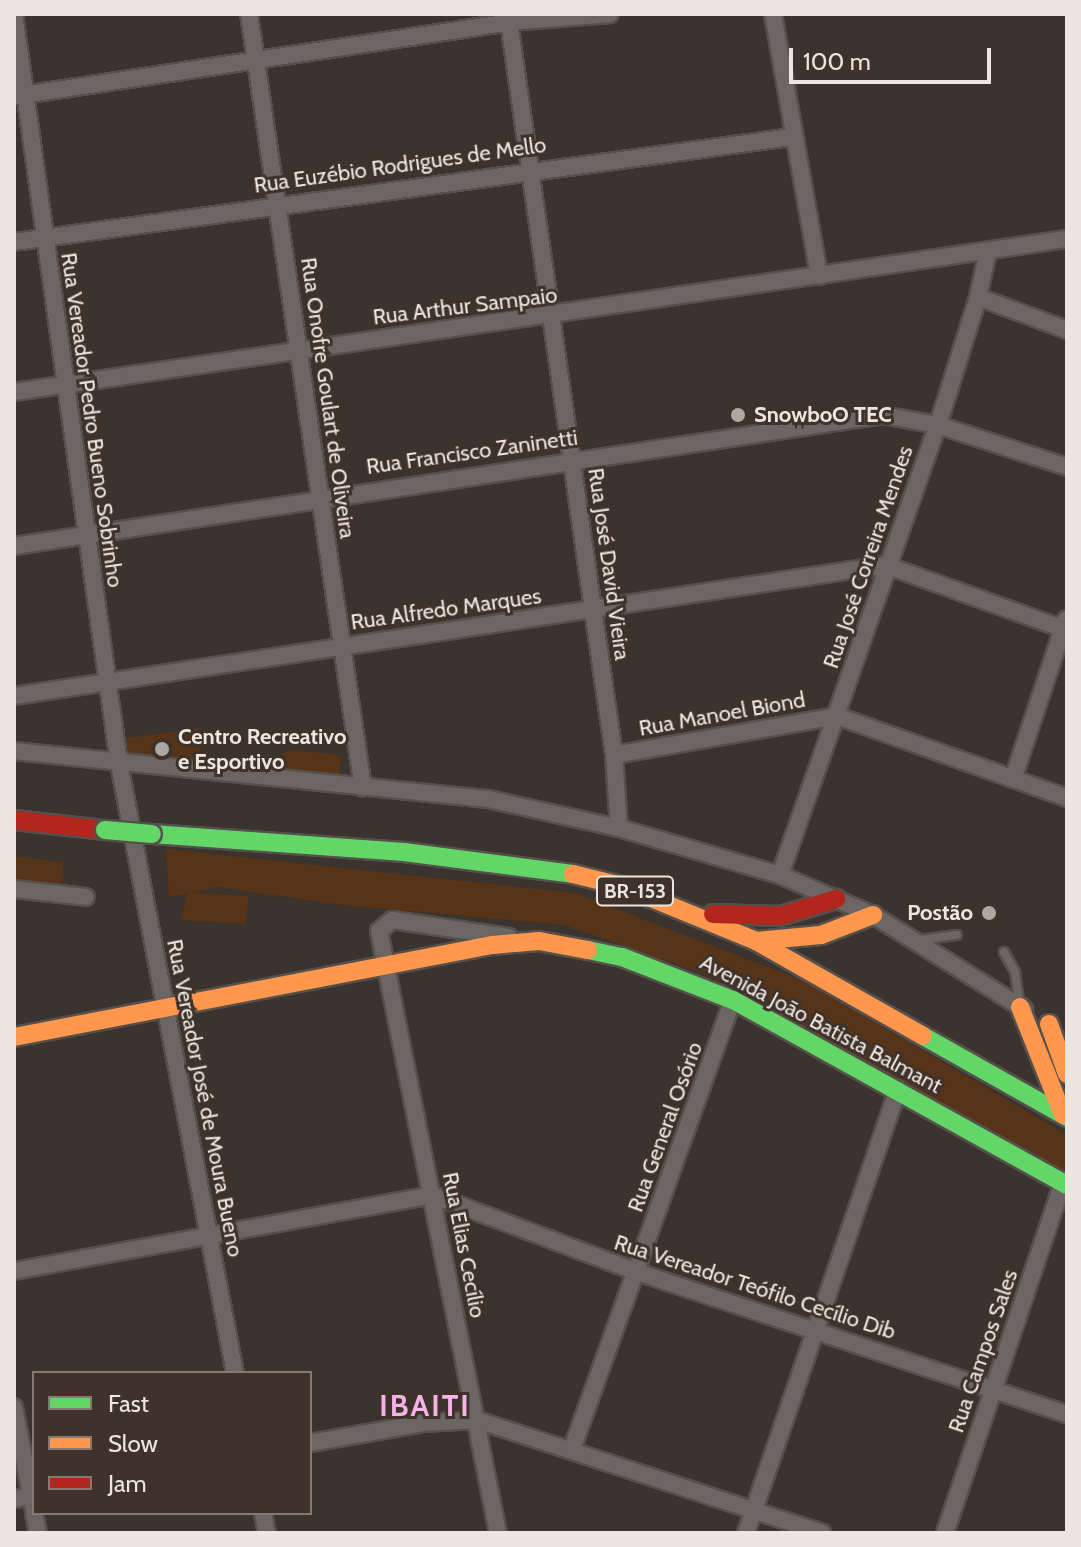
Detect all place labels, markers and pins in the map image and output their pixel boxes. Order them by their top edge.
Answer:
place label: SnowboO TEC [754,402,892,428]
marker: SnowboO TEC [729,406,747,424]
place label: Centro Recreativo e Esportivo [178,723,347,774]
marker: Centro Recreativo e Esportivo [153,740,171,758]
place label: Postão [907,900,973,926]
marker: Postão [980,904,998,922]

